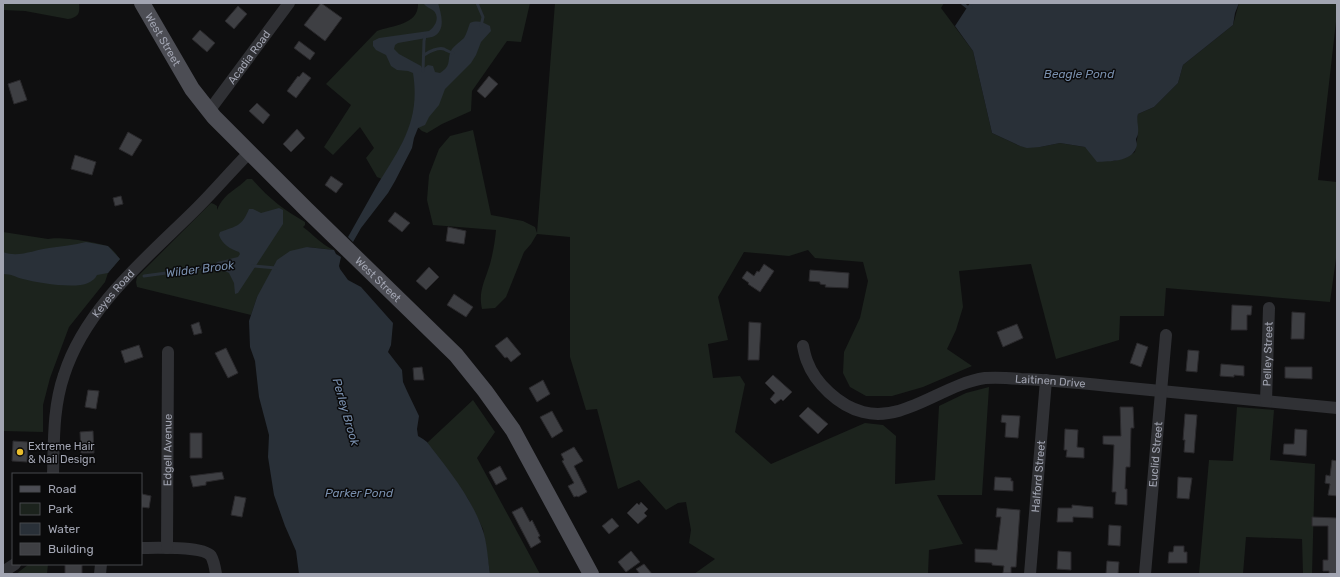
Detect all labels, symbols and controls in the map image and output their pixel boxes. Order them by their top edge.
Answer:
street label: West Street [142,11,184,69]
street label: Acadia Road [225,28,273,87]
water label: Beagle Pond [1044,67,1115,81]
street label: West Street [352,254,404,305]
water label: Wilder Brook [165,258,236,280]
street label: Keyes Road [90,267,137,320]
street label: Pelley Street [1260,321,1276,387]
street label: Laitinen Drive [1015,373,1086,391]
water label: Perley Brook [330,376,363,448]
street label: Edgell Avenue [161,414,175,486]
street label: Euclid Street [1147,420,1165,488]
street label: Halford Street [1029,439,1048,513]
place label: Extreme Hair & Nail Design [28,440,95,466]
marker: Extreme Hair & Nail Design [15,447,25,457]
legend [12,473,142,565]
text: Road [48,482,76,496]
water label: Parker Pond [325,486,394,500]
text: Park [48,502,74,516]
text: Water [48,522,80,536]
text: Building [48,542,94,556]

